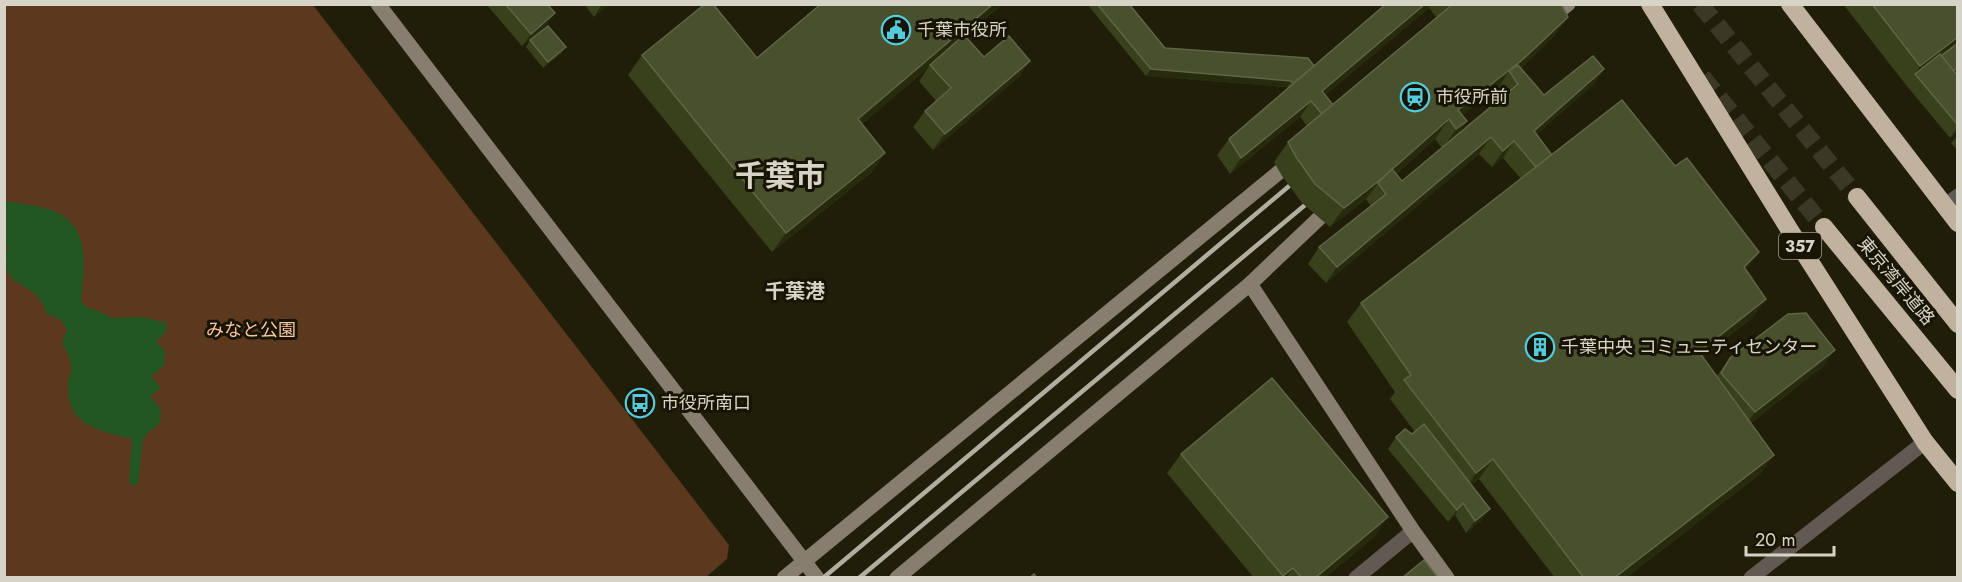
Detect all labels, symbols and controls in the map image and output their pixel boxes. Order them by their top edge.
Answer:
public building icon: 千葉市役所 [880,14,912,46]
place label: 千葉市役所 [917,17,1007,43]
station icon: 市役所前 [1399,81,1431,113]
place label: 市役所前 [1436,84,1508,110]
district label: 千葉市 [735,154,825,197]
street label: 東京湾岸道路 [1851,231,1941,331]
road number: 357 [1779,233,1821,259]
district label: 千葉港 [765,277,825,306]
park label: みなと公園 [206,317,296,343]
building icon: 千葉中央 コミュニティセンター [1524,331,1556,363]
place label: 千葉中央 コミュニティセンター [1561,334,1817,360]
bus stop icon: 市役所南口 [624,387,656,419]
place label: 市役所南口 [661,390,751,416]
scale bar [1746,519,1834,557]
text: 20 m [1755,527,1795,553]

